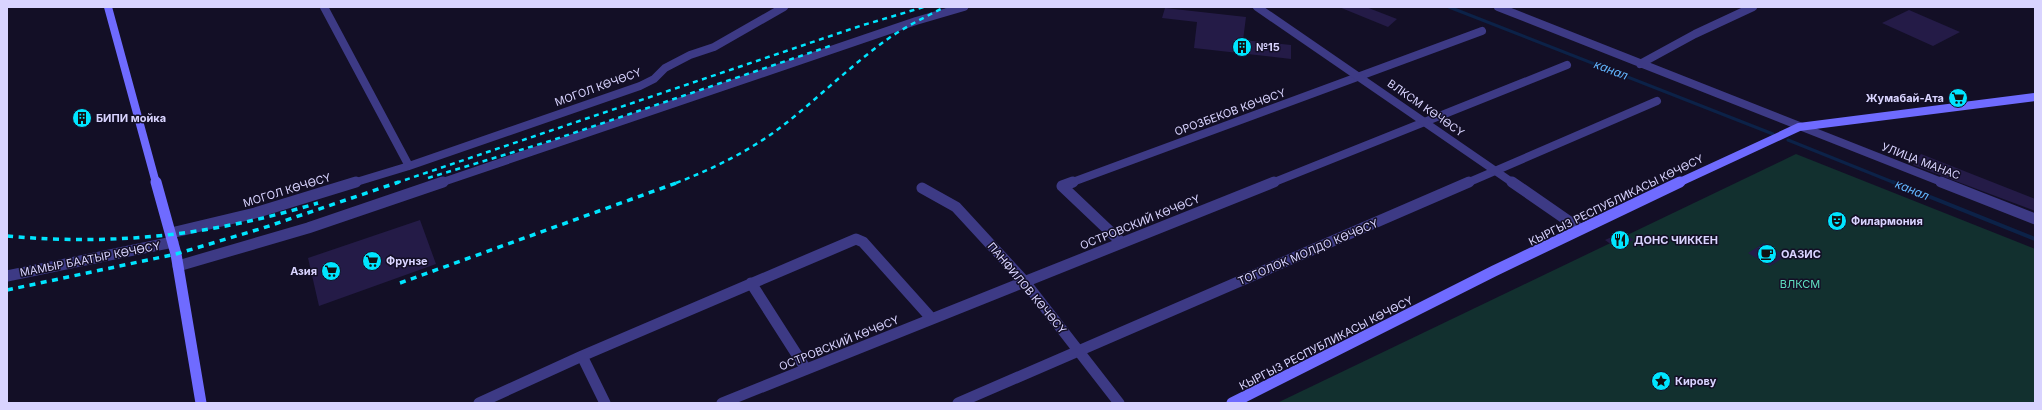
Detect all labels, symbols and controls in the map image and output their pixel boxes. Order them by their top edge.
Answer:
building icon: №15 [1231,36,1253,58]
place label: №15 [1256,40,1280,54]
water label: канал [1592,56,1630,83]
street label: МОГОЛ КӨЧӨСҮ [553,65,644,109]
street label: ВЛКСМ КӨЧӨСҮ [1385,76,1468,140]
street label: ОРОЗБЕКОВ КӨЧӨСҮ [1173,85,1288,139]
supermarket icon: Жумабай-Ата [1947,87,1969,109]
place label: Жумабай-Ата [1866,91,1944,105]
building icon: БИПИ мойка [71,107,93,129]
place label: БИПИ мойка [96,111,166,125]
street label: УЛИЦА МАНАС [1880,140,1962,182]
street label: КЫРГЫЗ РЕСПУБЛИКАСЫ КӨЧӨСҮ [1526,151,1706,249]
street label: МОГОЛ КӨЧӨСҮ [241,170,333,210]
water label: канал [1893,176,1931,203]
street label: ОСТРОВСКИЙ КӨЧӨСҮ [1078,191,1203,253]
theatre icon: Филармония [1826,210,1848,232]
place label: Филармония [1851,214,1923,228]
street label: ТОГОЛОК МОЛДО КӨЧӨСҮ [1236,216,1381,288]
restaurant icon: ДОНС ЧИККЕН [1609,229,1631,251]
place label: ДОНС ЧИККЕН [1634,233,1718,247]
street label: МАМЫР БААТЫР КӨЧӨСҮ [19,238,162,279]
street label: ПАНФИЛОВ КӨЧӨСҮ [985,239,1070,337]
cafe icon: ОАЗИС [1756,243,1778,265]
place label: ОАЗИС [1781,247,1821,261]
supermarket icon: Фрунзе [361,250,383,272]
place label: Фрунзе [386,254,428,268]
supermarket icon: Азия [320,260,342,282]
place label: Азия [290,264,317,278]
park label: ВЛКСМ [1780,277,1820,291]
street label: КЫРГЫЗ РЕСПУБЛИКАСЫ КӨЧӨСҮ [1237,293,1416,393]
street label: ОСТРОВСКИЙ КӨЧӨСҮ [777,312,902,374]
place icon: Кирову [1650,370,1672,392]
place label: Кирову [1675,374,1717,388]

